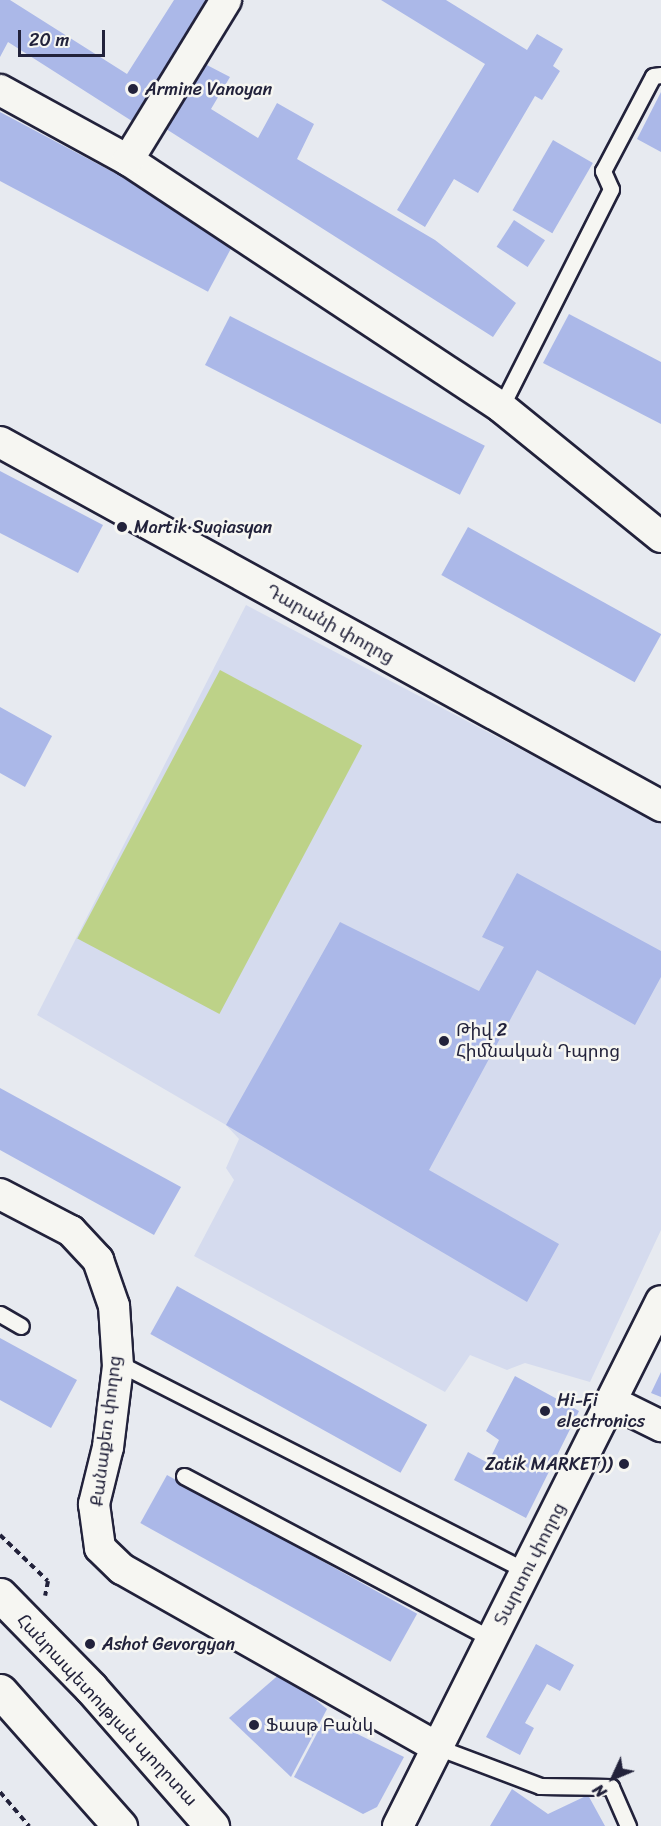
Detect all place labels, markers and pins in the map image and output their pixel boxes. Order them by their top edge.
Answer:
place label: Armine Vanoyan [145,78,272,100]
marker: Armine Vanoyan [126,82,140,96]
place label: Martik Suqiasyan [134,516,272,538]
marker: Martik Suqiasyan [115,520,129,534]
place label: Թիվ 2 Հիմնական Դպրոց [456,1020,620,1062]
marker: Թիվ 2 Հիմնական Դպրոց [437,1034,451,1048]
place label: Hi-Fi electronics [557,1390,645,1432]
marker: Hi-Fi electronics [538,1404,552,1418]
place label: Zatik MARKET)) [485,1453,612,1475]
marker: Zatik MARKET)) [617,1457,631,1471]
place label: Ashot Gevorgyan [102,1633,235,1655]
marker: Ashot Gevorgyan [83,1637,97,1651]
place label: Ֆասթ Բանկ [266,1714,373,1736]
marker: Ֆասթ Բանկ [247,1718,261,1732]

